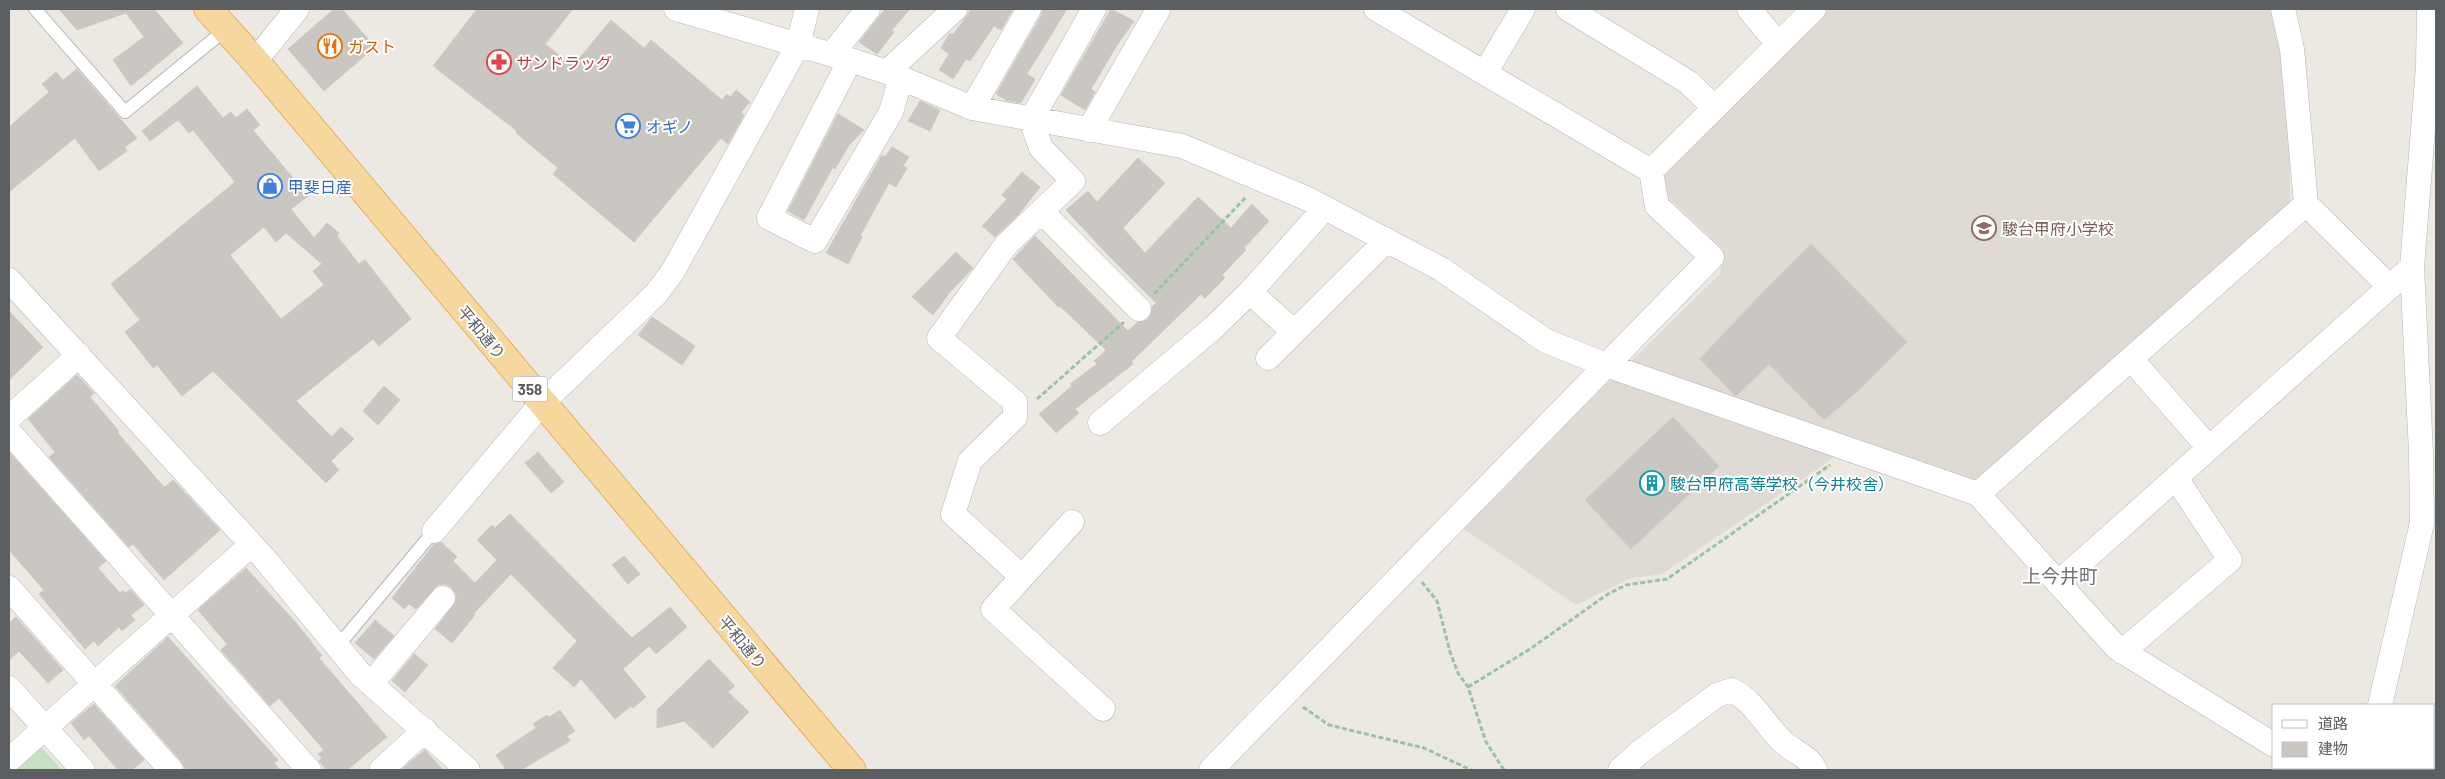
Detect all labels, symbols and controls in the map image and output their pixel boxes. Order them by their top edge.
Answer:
restaurant icon: ガスト [317,33,343,59]
place label: ガスト [348,37,396,56]
pharmacy icon: サンドラッグ [486,49,512,75]
place label: サンドラッグ [516,53,612,72]
supermarket icon: オギノ [615,113,641,139]
place label: オギノ [646,117,693,136]
shop icon: 甲斐日産 [257,173,283,199]
place label: 甲斐日産 [288,177,352,196]
school or university icon: 駿台甲府小学校 [1971,215,1997,241]
place label: 駿台甲府小学校 [2002,219,2114,238]
street label: 平和通り [454,301,510,363]
road number: 358 [512,376,548,402]
building icon: 駿台甲府高等学校（今井校舎） [1639,470,1665,496]
place label: 駿台甲府高等学校（今井校舎） [1670,474,1894,493]
district label: 上今井町 [2022,564,2098,587]
street label: 平和通り [715,611,771,673]
legend [2272,704,2435,769]
text: 道路 [2318,714,2348,732]
text: 建物 [2318,739,2348,757]

